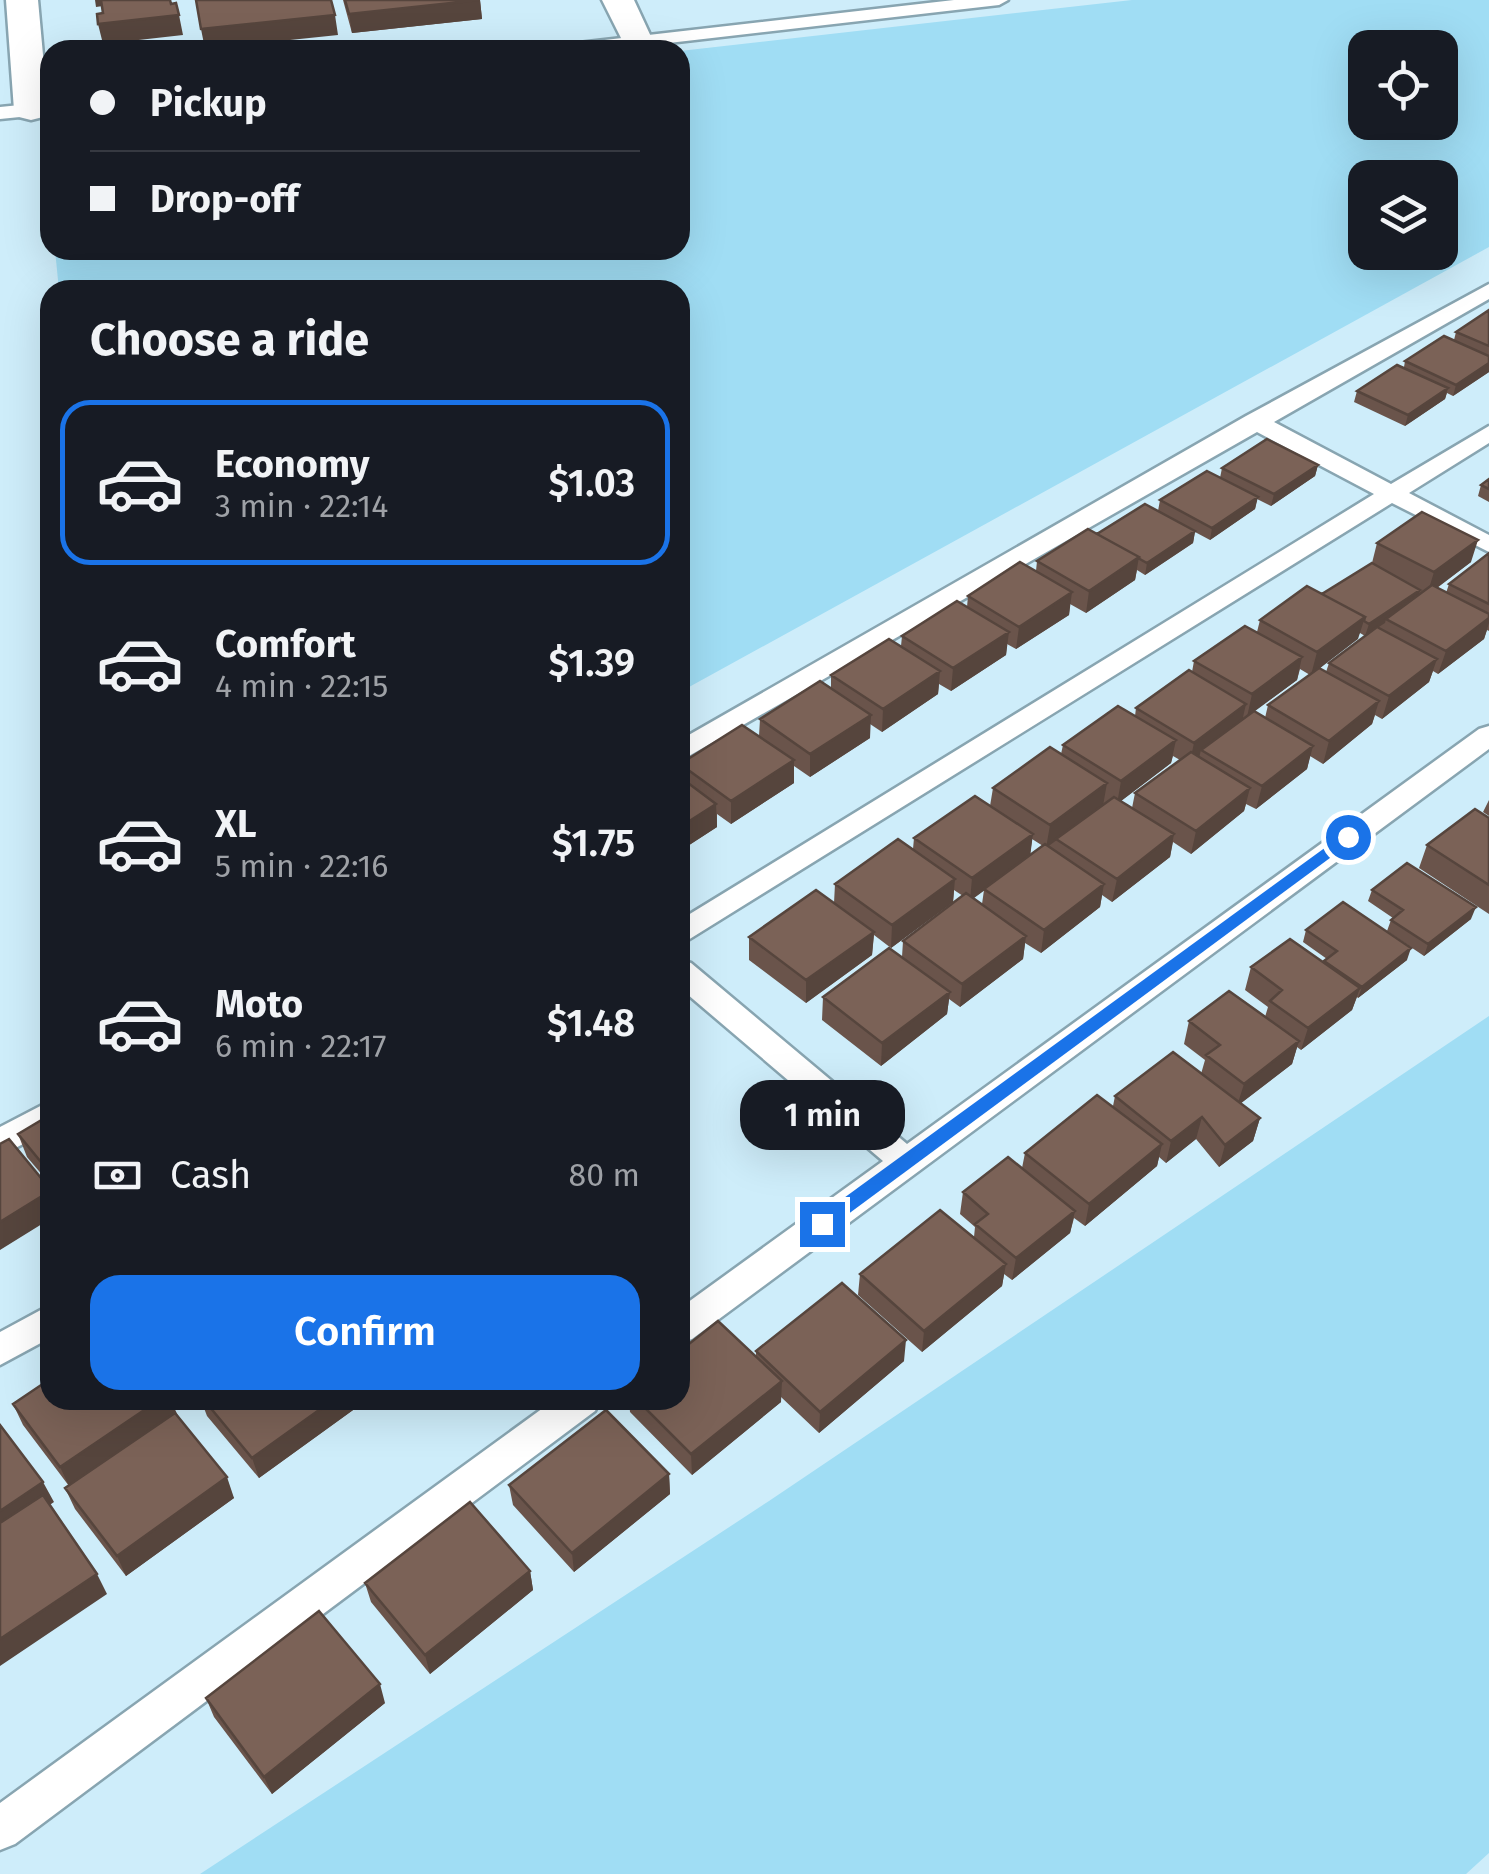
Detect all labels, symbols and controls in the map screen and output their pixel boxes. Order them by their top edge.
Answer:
map controls [1348,30,1458,270]
button: locate [1348,30,1458,140]
text: Pickup [150,80,267,126]
button: layers [1348,160,1458,270]
text: Drop-off [150,176,298,222]
text: Choose a ride [90,313,369,367]
icon: car [95,438,185,528]
text: Economy [215,441,370,487]
text: $1.03 [548,460,635,506]
text: 3 min · 22:14 [215,487,388,525]
icon: car [95,618,185,708]
text: Comfort [215,621,356,667]
text: $1.39 [548,640,635,686]
text: 4 min · 22:15 [215,667,388,705]
icon: car [95,798,185,888]
text: XL [215,801,257,847]
route start [1326,815,1371,860]
text: $1.75 [552,820,635,866]
text: 5 min · 22:16 [215,847,388,885]
icon: car [95,978,185,1068]
text: Moto [215,981,303,1027]
text: $1.48 [547,1000,635,1046]
text: 6 min · 22:17 [215,1027,387,1065]
callout: 1 min [740,1079,904,1149]
text: 1 min [784,1096,861,1134]
icon: cash [90,1148,145,1203]
text: Cash [170,1152,251,1198]
text: 80 m [569,1156,640,1194]
route end [800,1202,845,1247]
button: Confirm [90,1275,640,1390]

